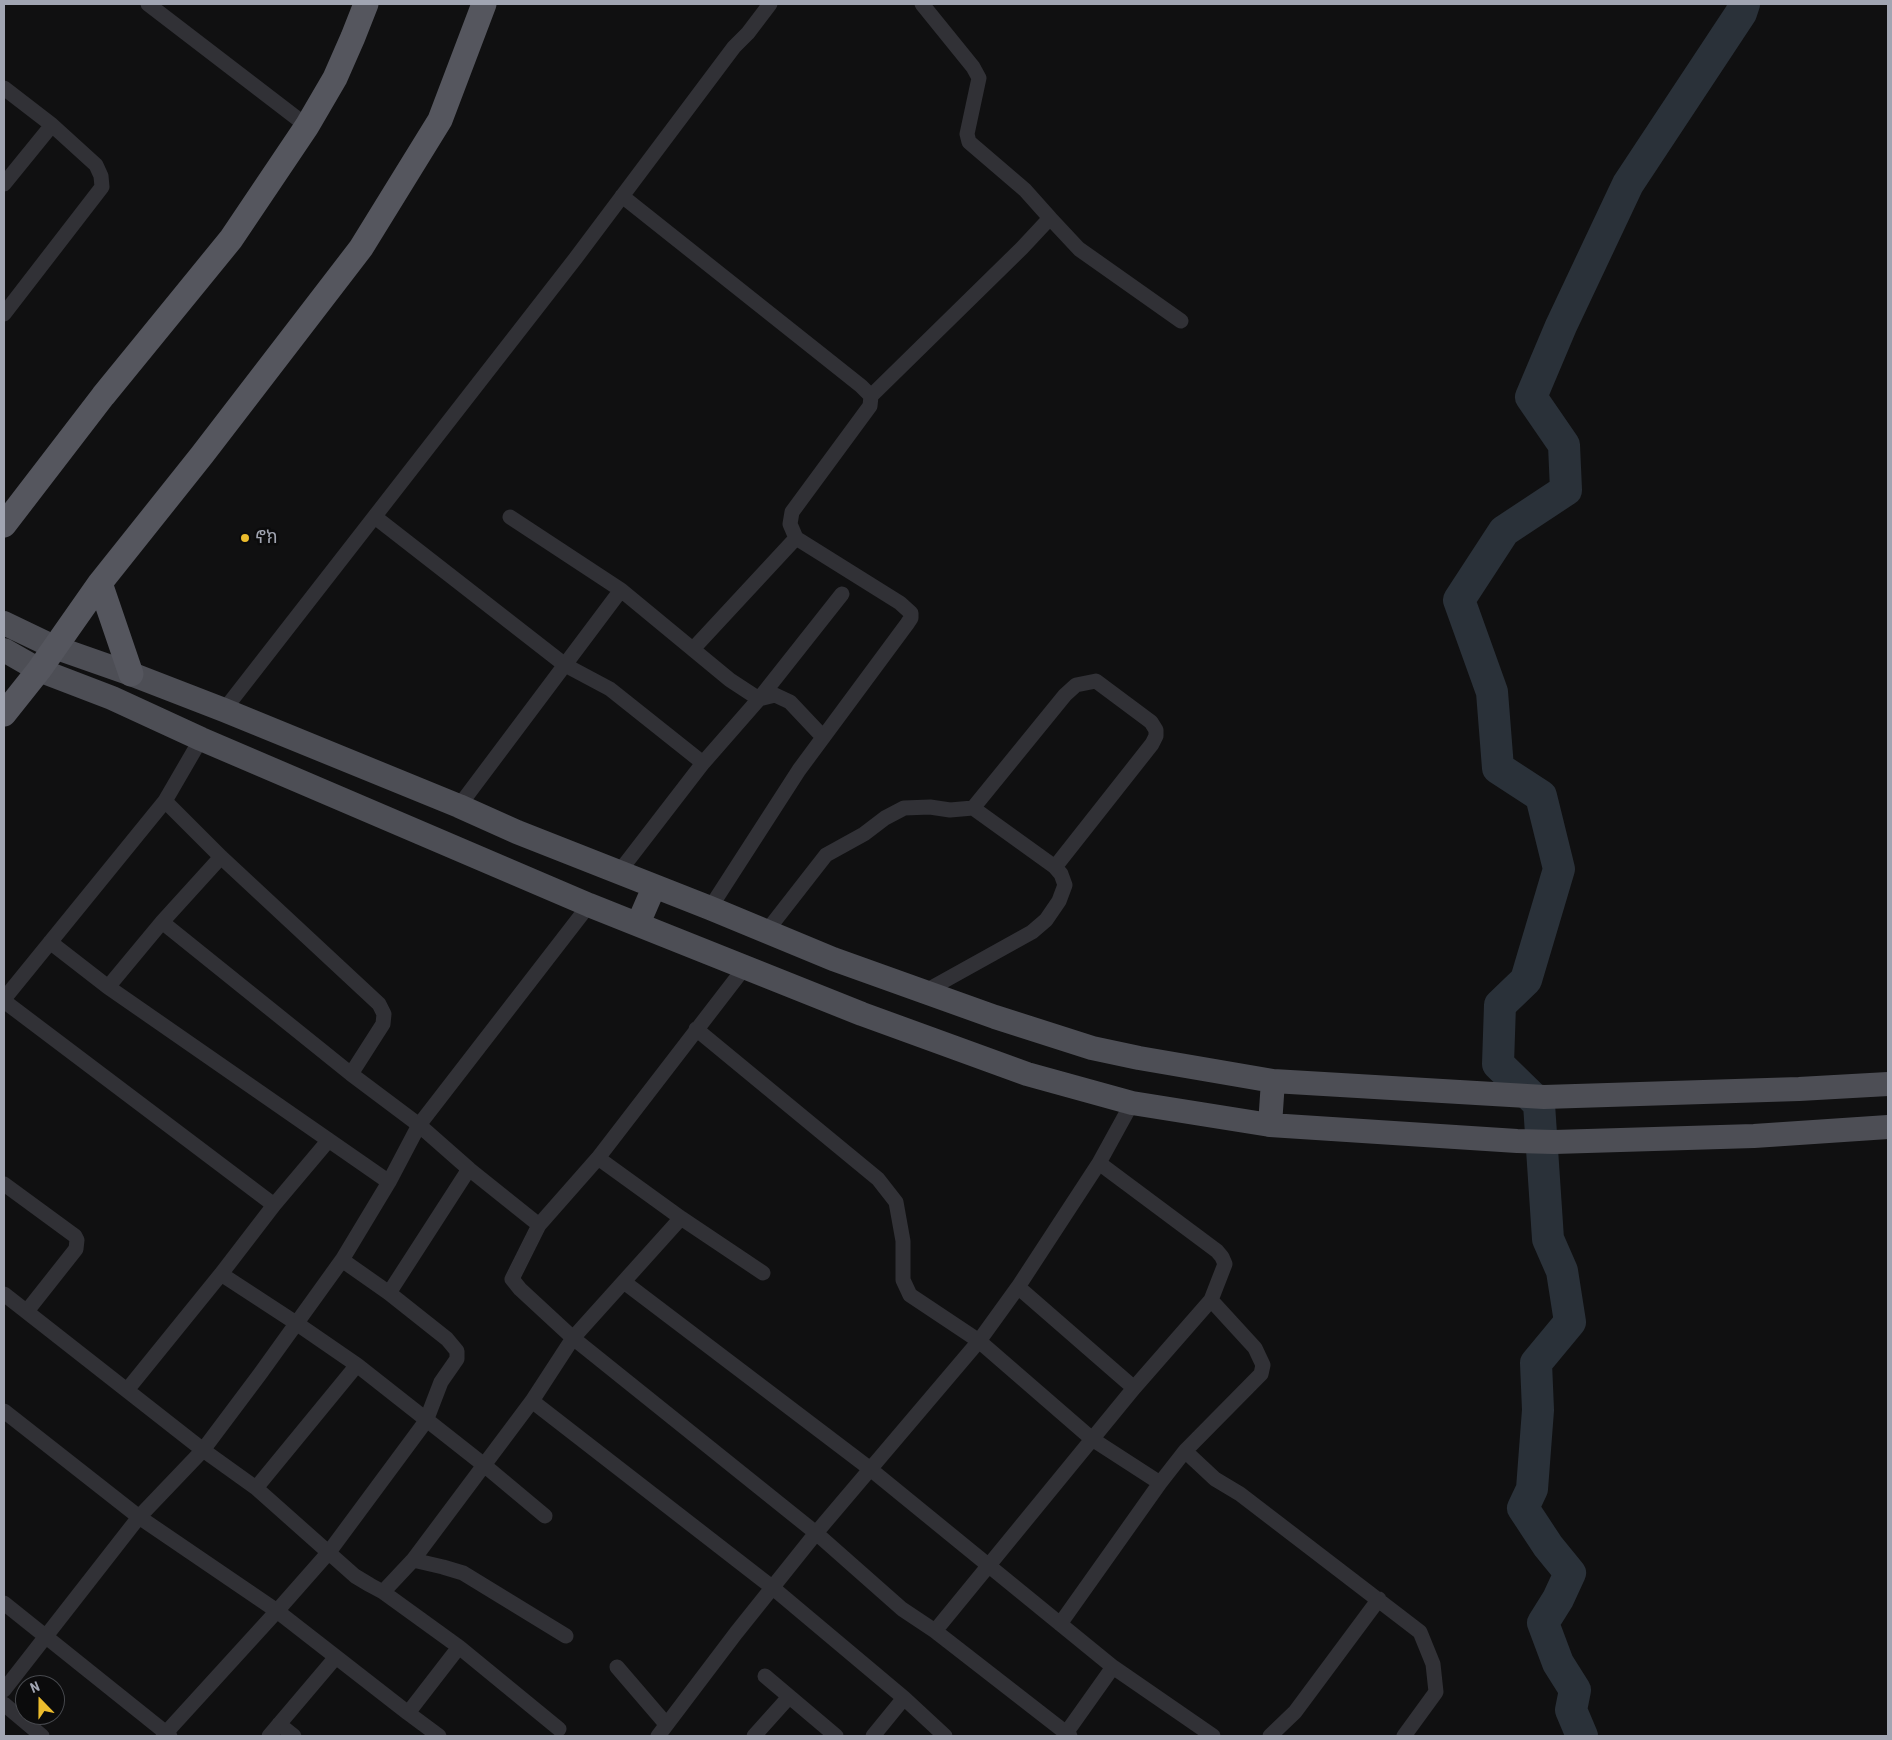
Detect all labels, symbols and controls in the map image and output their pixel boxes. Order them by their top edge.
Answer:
place label: ኖክ [255,527,278,549]
marker: ኖክ [239,532,251,544]
north arrow [15,1675,65,1725]
text: N [28,1678,42,1696]

